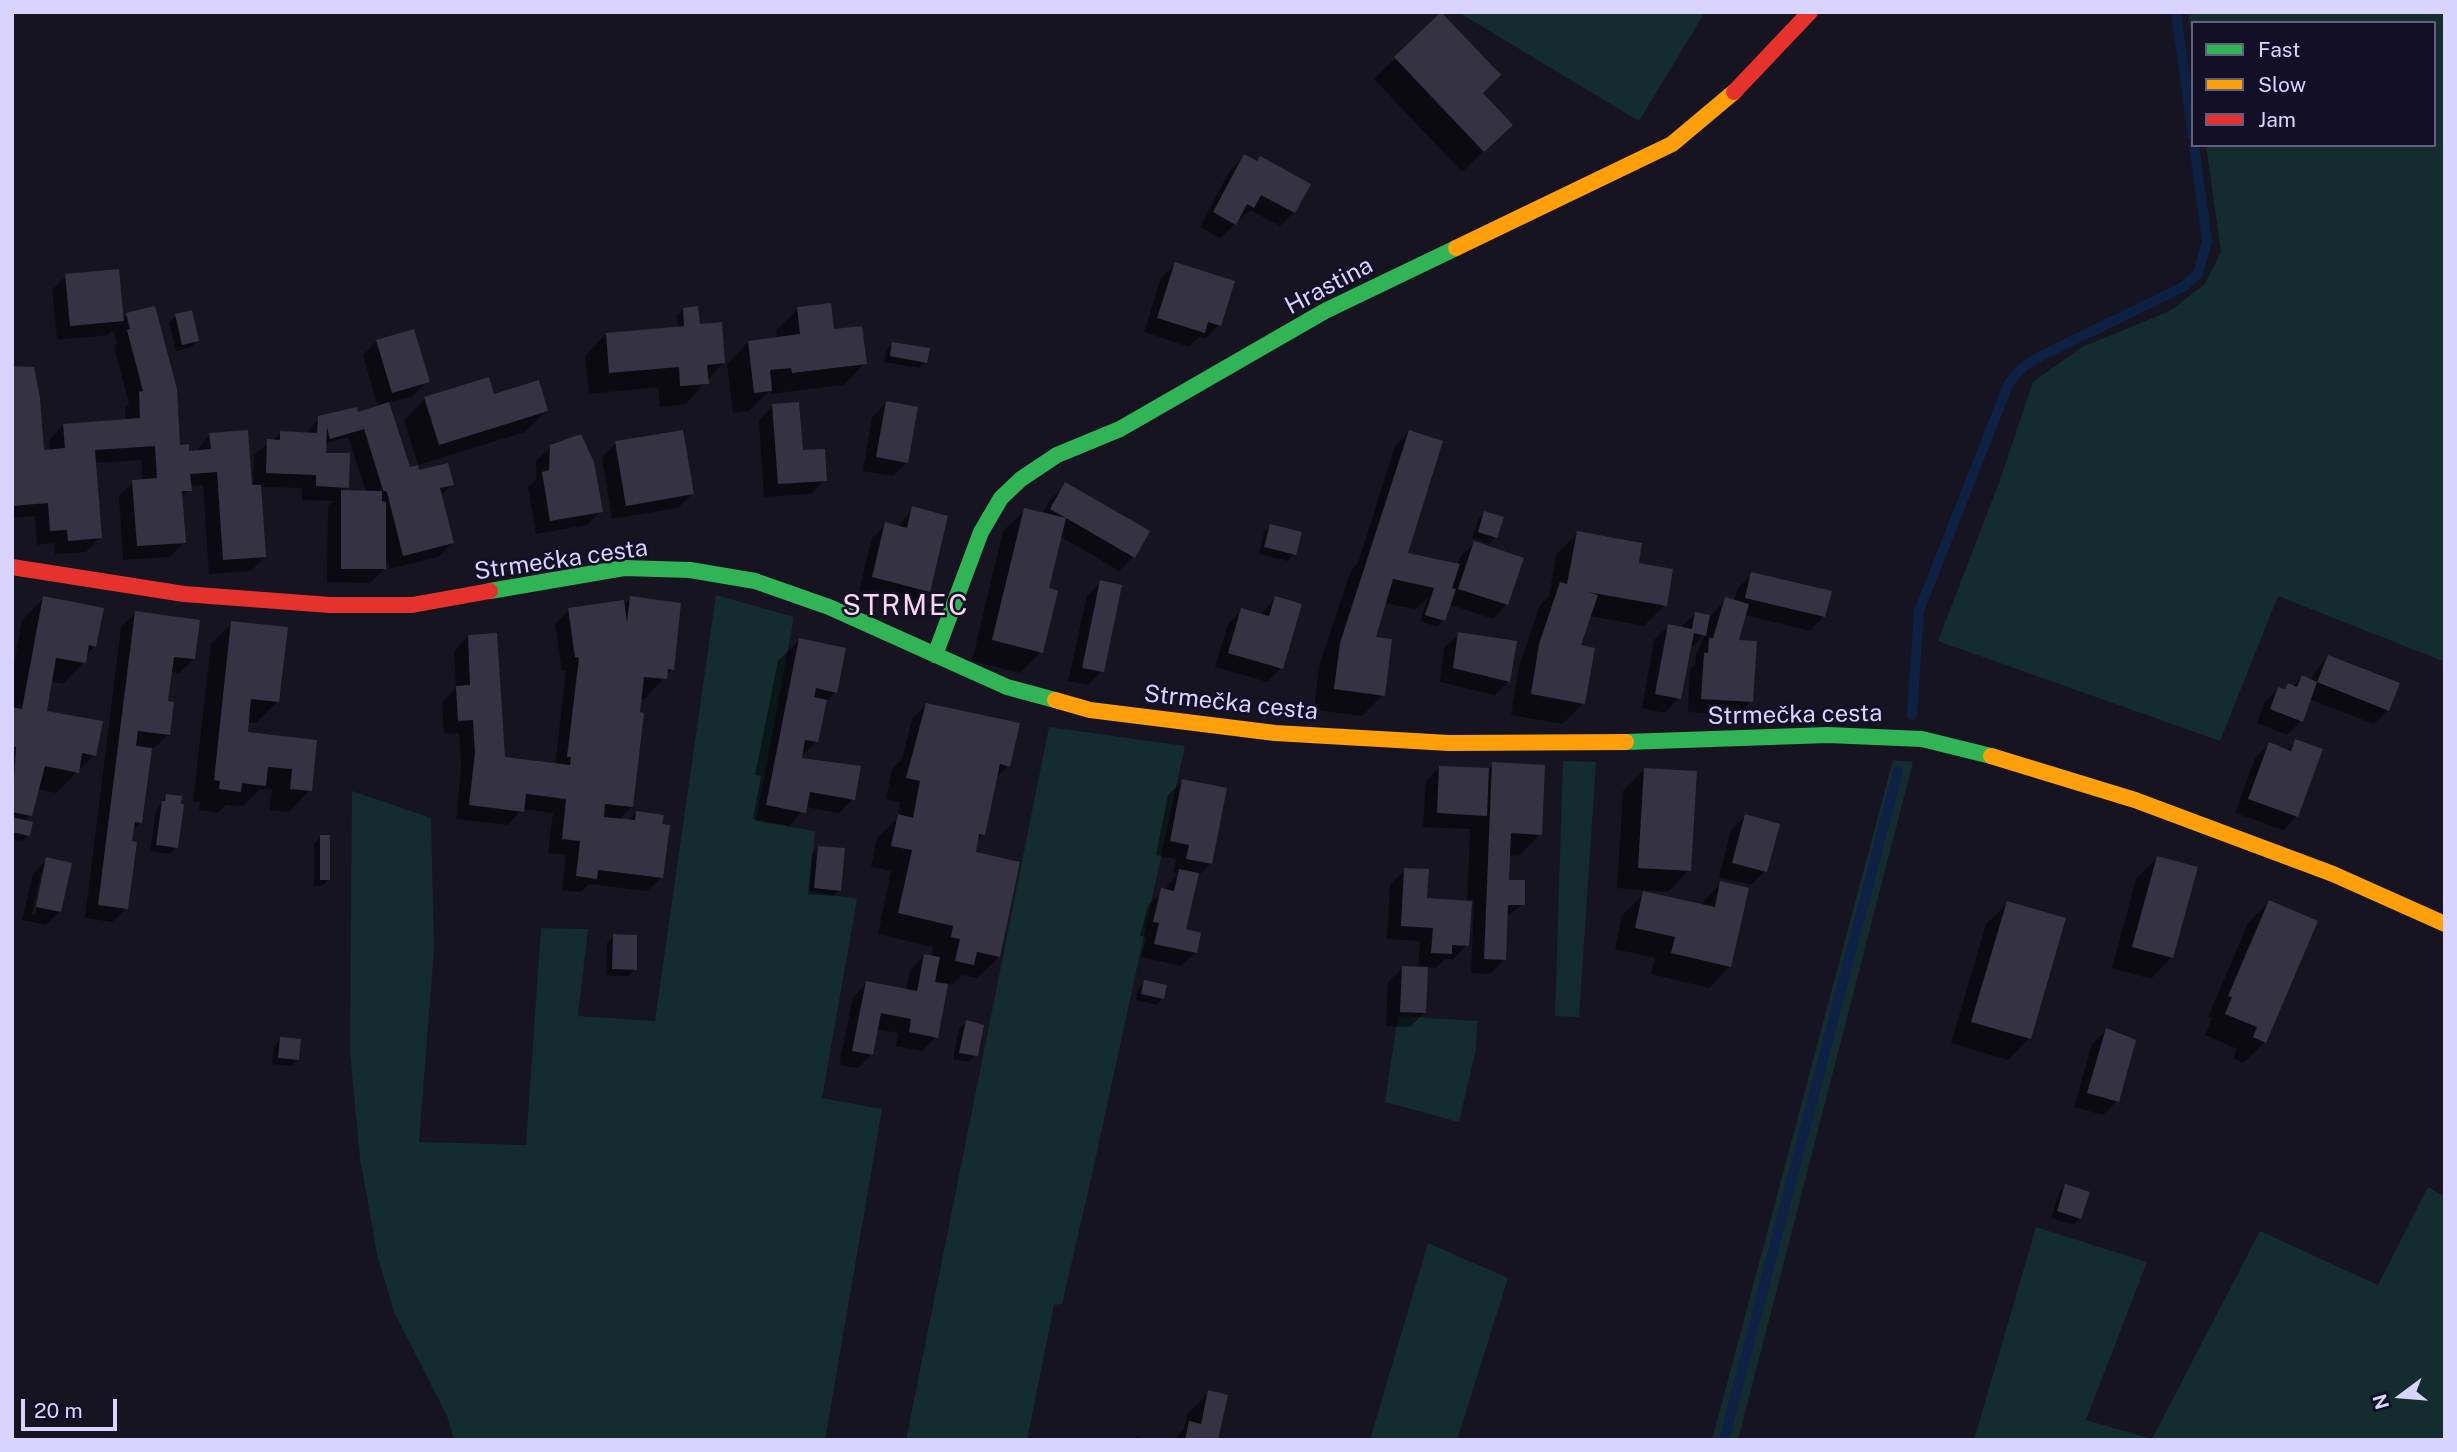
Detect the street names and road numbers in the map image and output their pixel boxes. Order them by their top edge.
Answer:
street label: Hrastina [1280,251,1378,321]
street label: Strmečka cesta [472,534,650,586]
street label: Strmečka cesta [1143,680,1319,726]
street label: Strmečka cesta [1707,699,1883,731]

